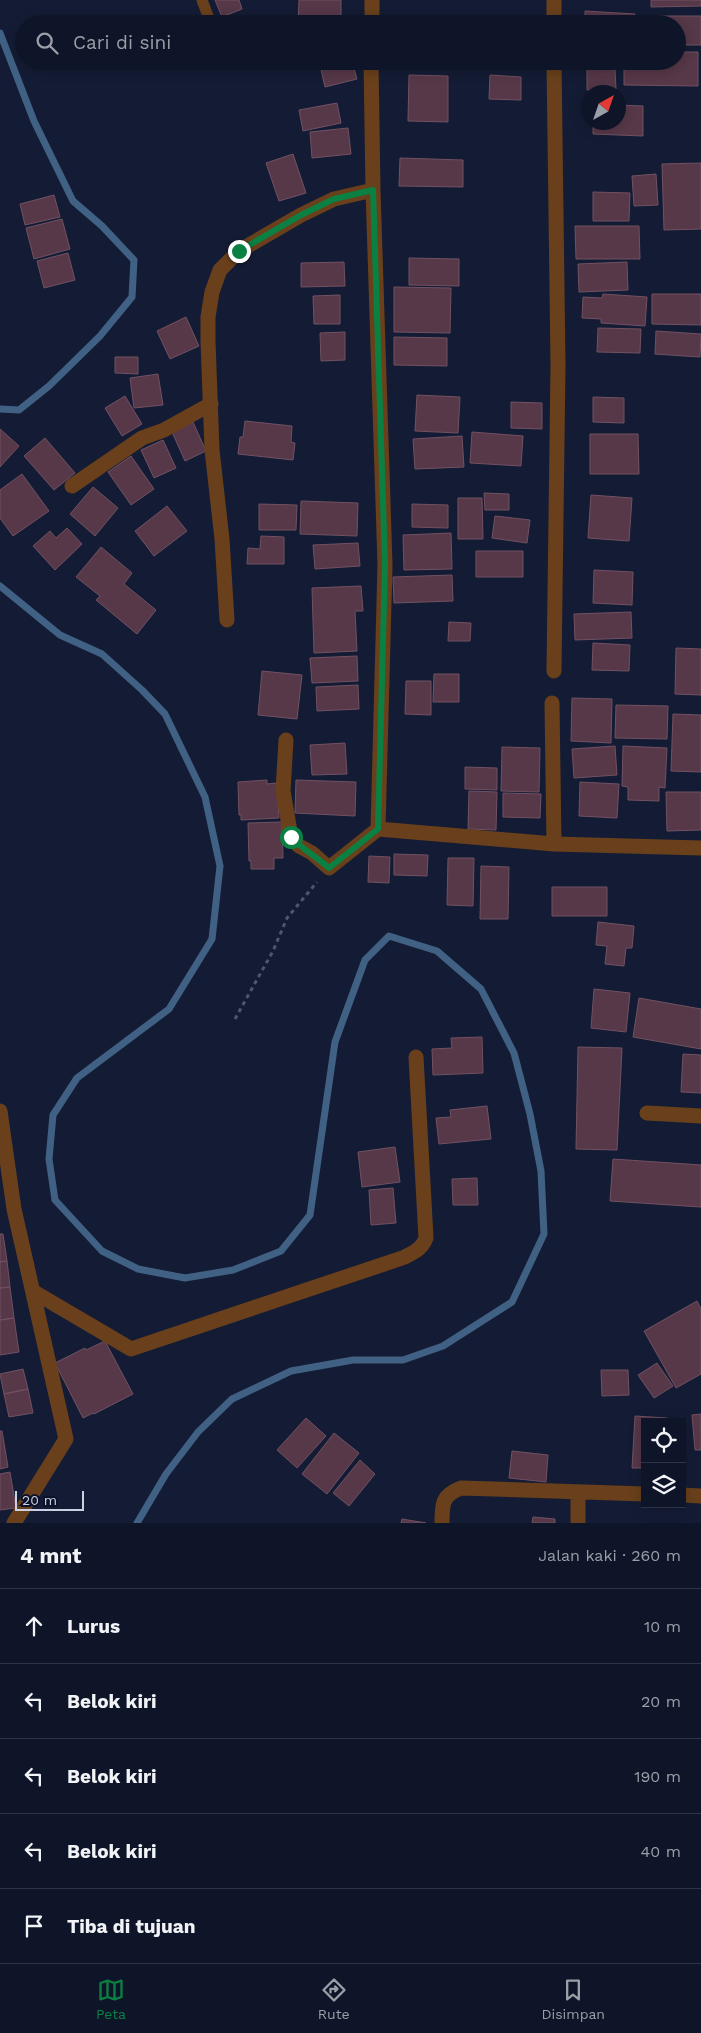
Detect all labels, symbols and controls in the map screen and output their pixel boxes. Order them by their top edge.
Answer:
search box [15,15,686,70]
icon: search [33,29,61,57]
text: Cari di sini [73,31,171,54]
north arrow [581,85,626,130]
route end [228,240,251,263]
route start [280,826,303,849]
map controls [641,1418,686,1508]
button: locate [641,1418,686,1463]
button: layers [641,1463,686,1508]
scale bar [15,1488,84,1511]
text: 20 m [22,1492,57,1508]
text: 4 mnt [20,1543,81,1568]
text: Jalan kaki · 260 m [538,1546,681,1565]
icon: ahead [20,1612,48,1640]
text: Lurus [67,1615,120,1638]
text: 10 m [644,1617,681,1636]
icon: left [20,1687,48,1715]
text: Belok kiri [67,1690,157,1713]
text: 20 m [641,1692,681,1711]
icon: left [20,1762,48,1790]
text: Belok kiri [67,1765,157,1788]
text: 190 m [634,1767,681,1786]
icon: left [20,1837,48,1865]
text: Belok kiri [67,1840,157,1863]
text: 40 m [641,1842,681,1861]
icon: arrive [20,1912,48,1940]
text: Tiba di tujuan [67,1915,196,1938]
tab: Peta [96,1976,126,2022]
tab: Rute [318,1976,350,2022]
tab: Disimpan [541,1976,605,2022]

